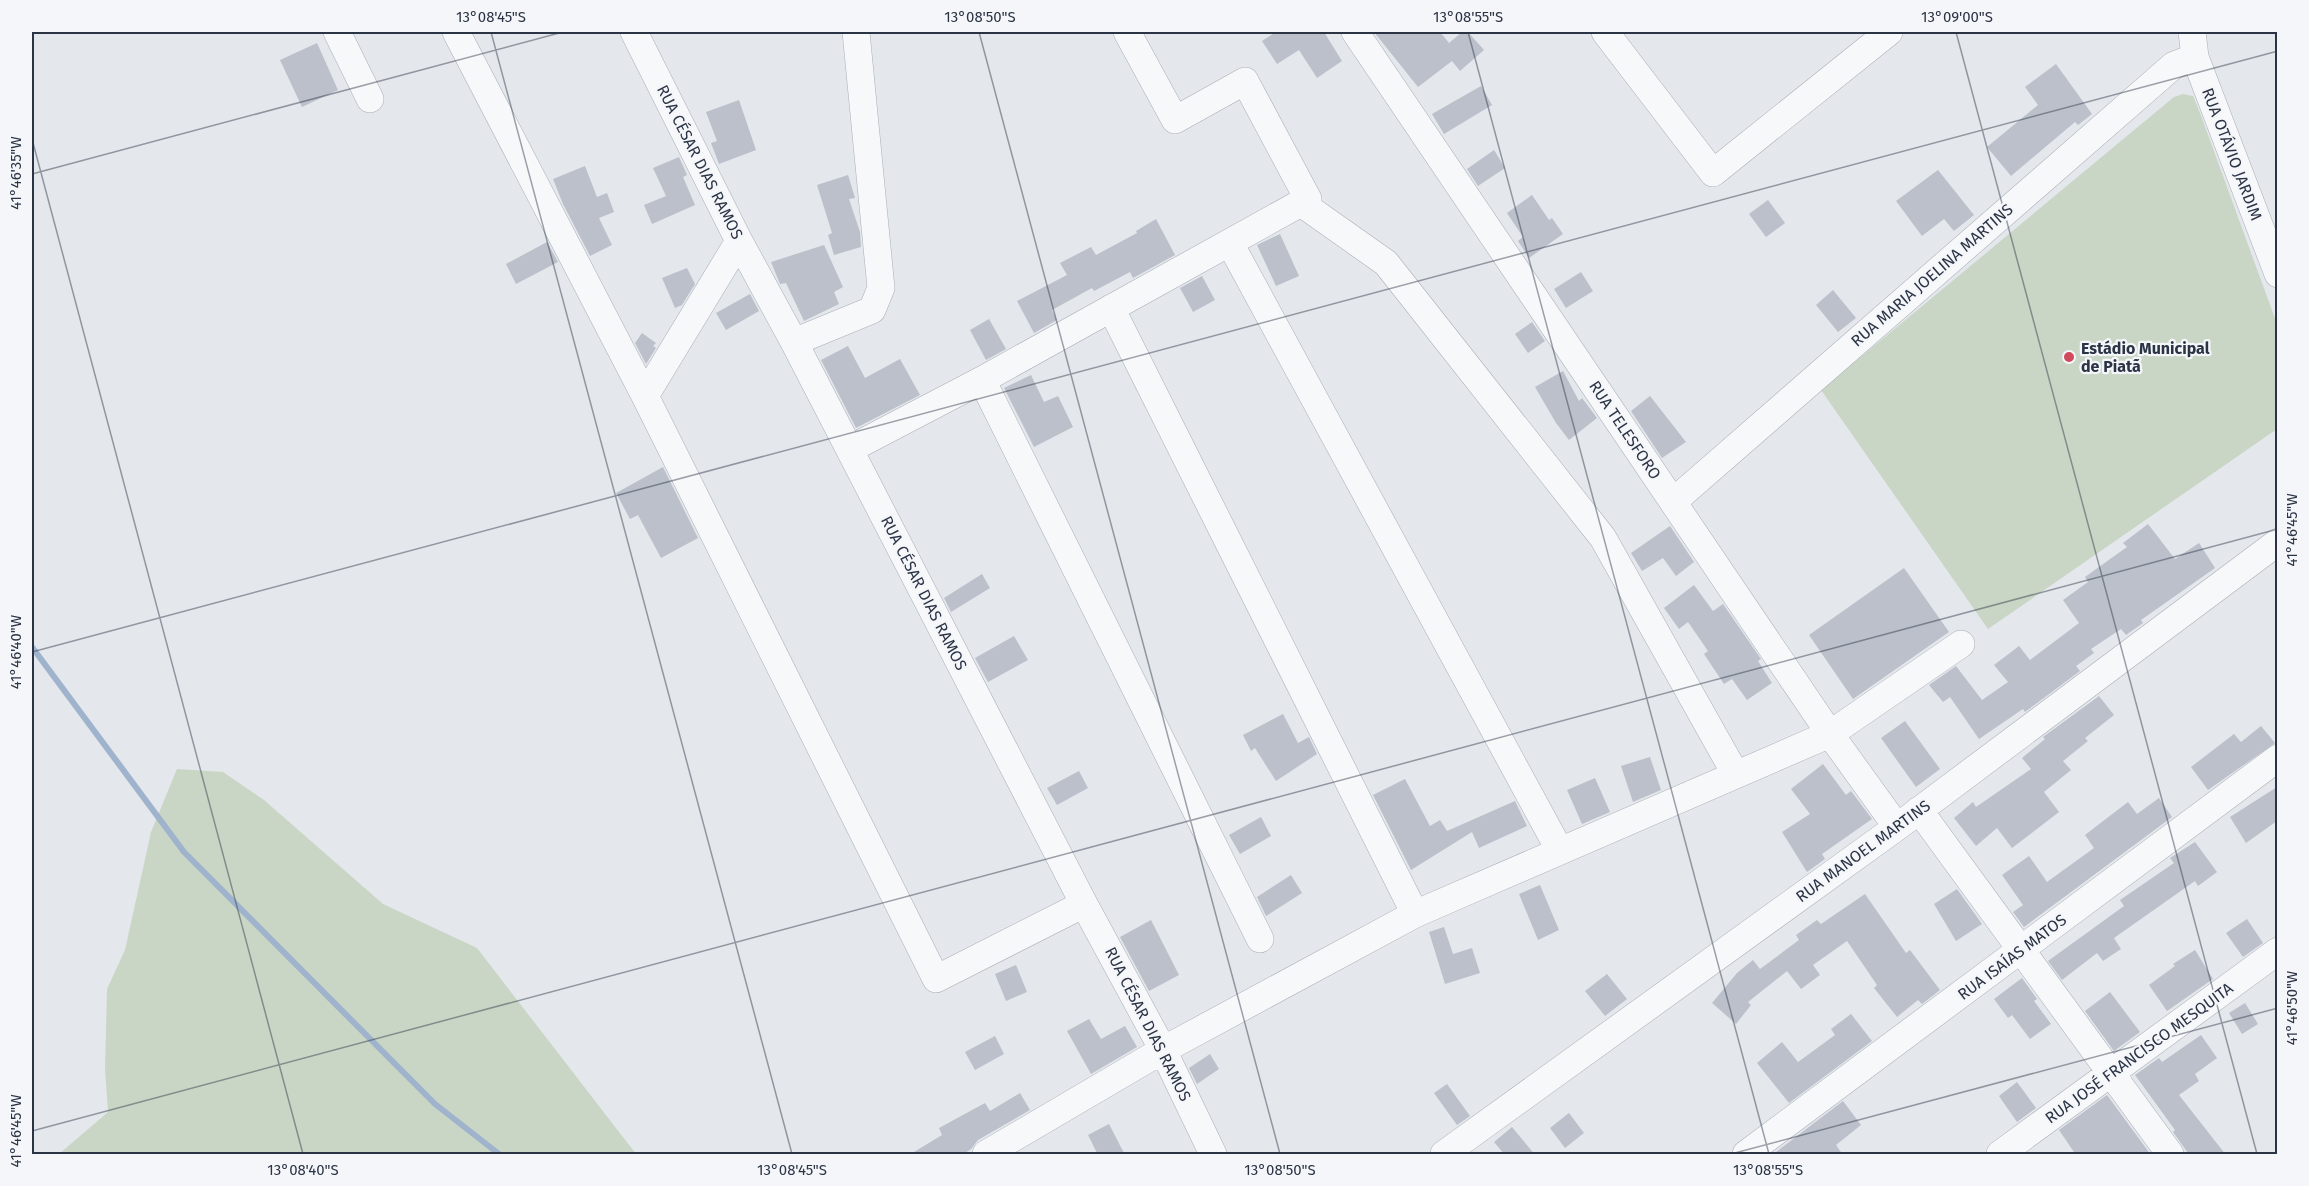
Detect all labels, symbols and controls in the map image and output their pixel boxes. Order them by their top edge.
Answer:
text: 13°08'45"S [456,8,526,26]
text: 13°08'50"S [944,8,1016,26]
text: 13°08'55"S [1433,8,1503,26]
text: 13°09'00"S [1921,8,1993,26]
street label: RUA CÉSAR DIAS RAMOS [653,81,748,243]
street label: RUA OTÁVIO JARDIM [2198,85,2267,223]
text: 41°46'35"W [7,136,25,210]
street label: RUA MARIA JOELINA MARTINS [1847,199,2017,350]
place label: Estádio Municipal de Piatã [2081,339,2210,376]
marker: Estádio Municipal de Piatã [2062,350,2076,364]
street label: RUA TELESFORO [1585,377,1665,483]
text: 41°46'45"W [2283,493,2301,567]
street label: RUA CÉSAR DIAS RAMOS [877,512,972,674]
text: 41°46'40"W [7,614,25,689]
street label: RUA MANOEL MARTINS [1792,796,1934,906]
street label: RUA ISAÍAS MATOS [1953,909,2070,1004]
street label: RUA CÉSAR DIAS RAMOS [1101,943,1196,1105]
text: 41°46'50"W [2283,970,2301,1045]
street label: RUA JOSÉ FRANCISCO MESQUITA [2041,977,2237,1128]
text: 41°46'45"W [7,1094,25,1168]
text: 13°08'40"S [267,1161,339,1179]
text: 13°08'45"S [757,1161,827,1179]
text: 13°08'50"S [1244,1161,1316,1179]
text: 13°08'55"S [1733,1161,1803,1179]

